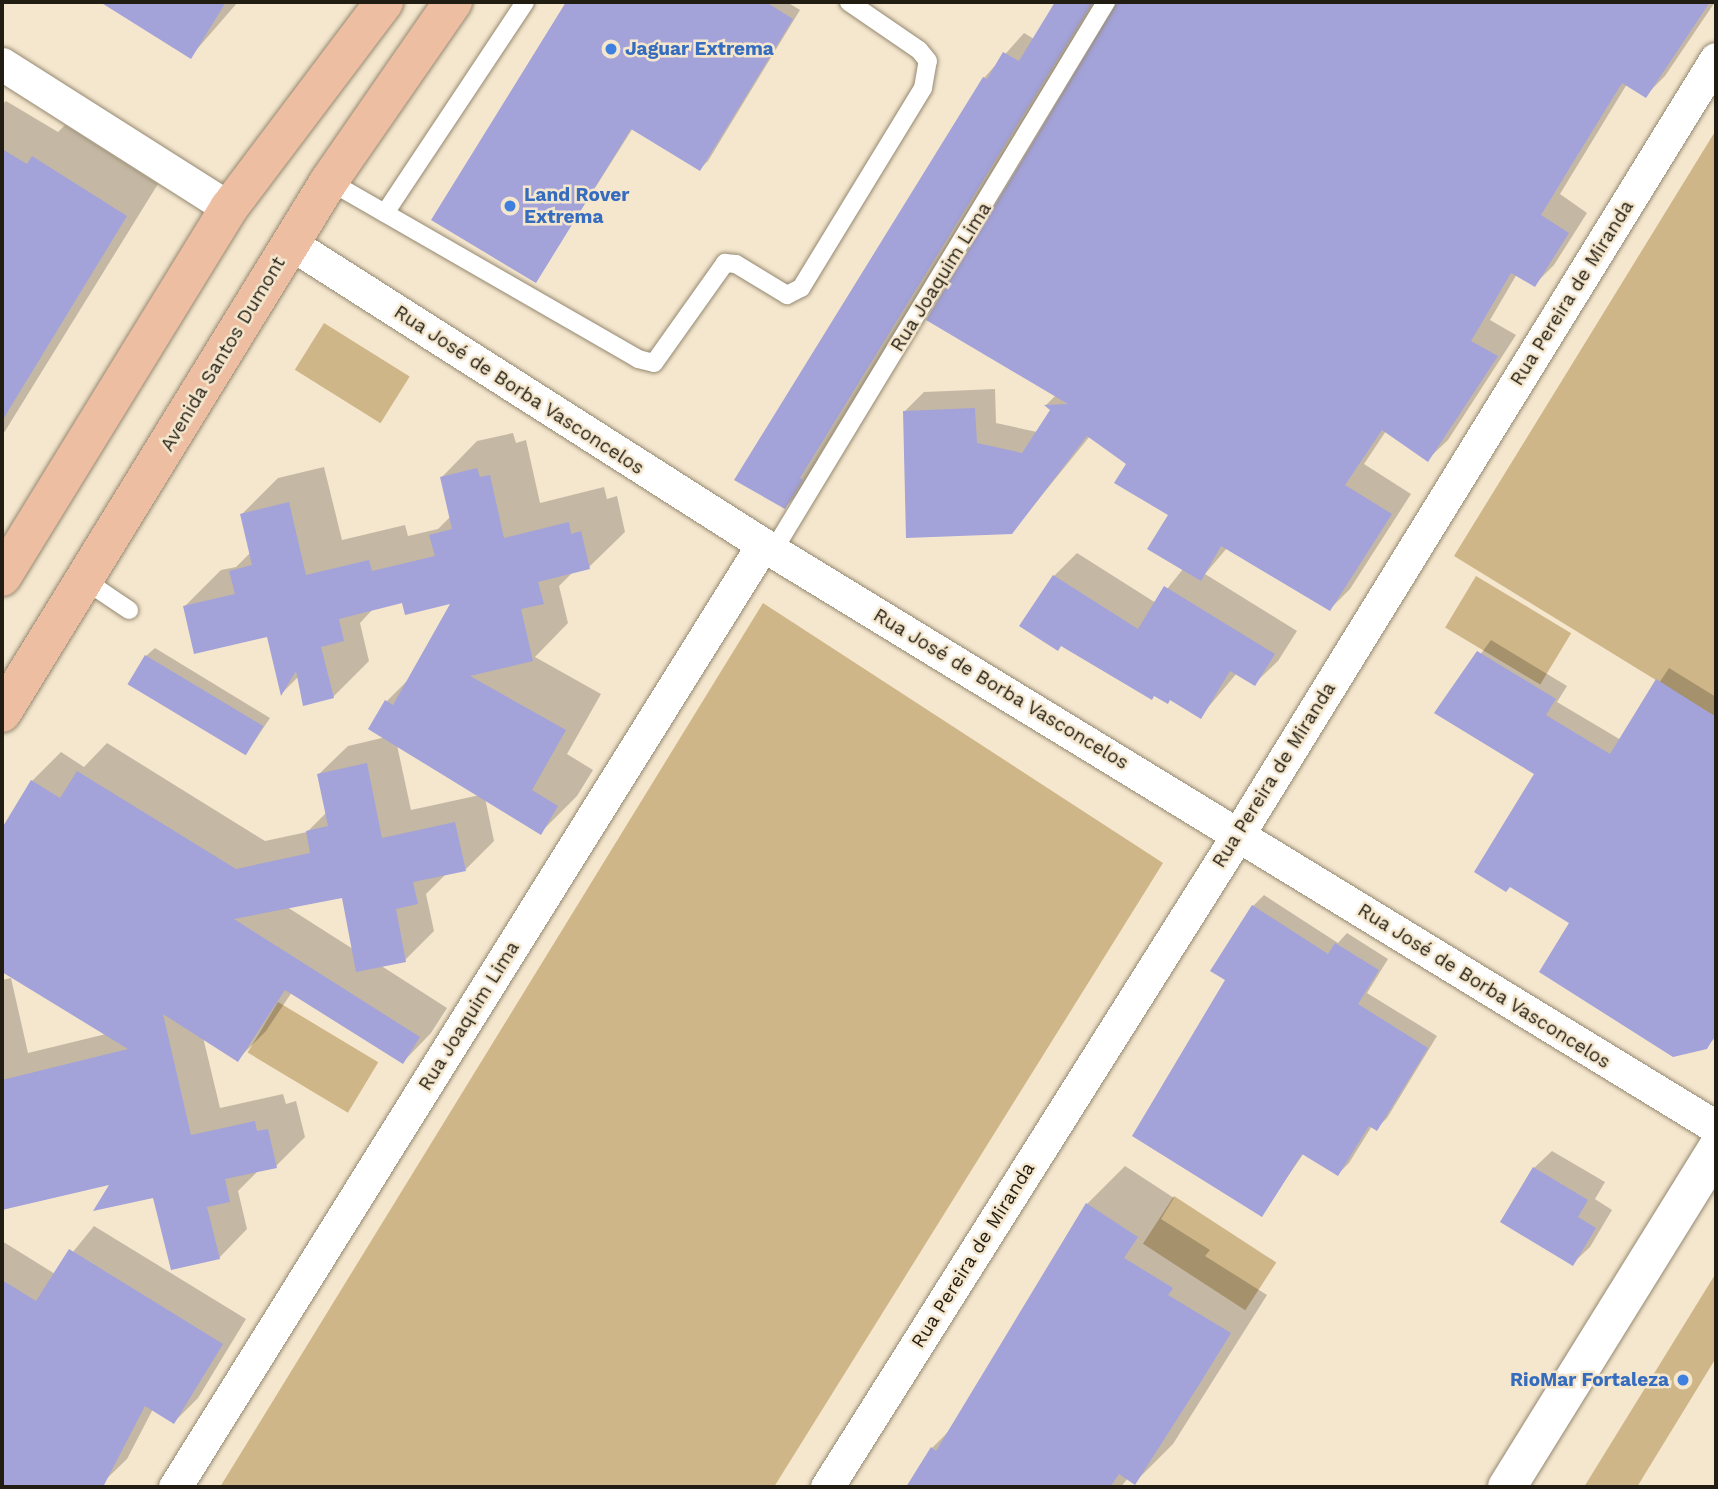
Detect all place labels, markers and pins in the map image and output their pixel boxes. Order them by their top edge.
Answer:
place label: Jaguar Extrema [625,38,774,60]
marker: Jaguar Extrema [603,41,619,57]
place label: Land Rover Extrema [524,184,629,228]
marker: Land Rover Extrema [502,198,518,214]
place label: RioMar Fortaleza [1510,1369,1669,1391]
marker: RioMar Fortaleza [1675,1372,1691,1388]

